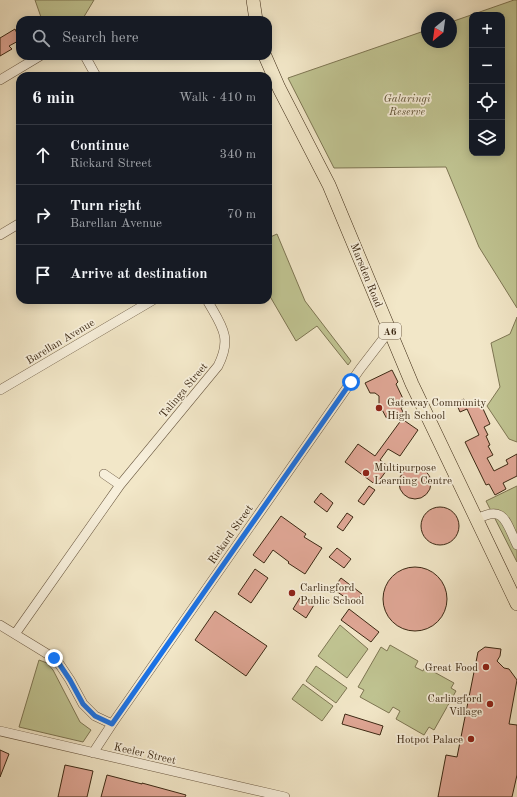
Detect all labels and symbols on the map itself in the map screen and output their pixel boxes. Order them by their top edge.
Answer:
north arrow [421,12,457,48]
park label: Galaringi Reserve [384,94,431,118]
street label: Marsden Road [348,242,384,310]
street label: Barellan Avenue [25,318,97,367]
road number: A6 [379,323,401,339]
street label: Talinga Street [158,361,210,421]
route start [342,373,360,391]
place label: Gateway Community High School [387,398,487,422]
marker: Gateway Community High School [374,403,384,413]
place label: Multipurpose Learning Centre [374,463,452,487]
marker: Multipurpose Learning Centre [361,468,371,478]
street label: Rickard Street [207,503,256,566]
place label: Carlingford Public School [300,583,364,607]
marker: Carlingford Public School [287,588,297,598]
route end [45,649,63,667]
marker: Great Food [481,662,491,672]
place label: Great Food [425,663,478,674]
place label: Carlingford Village [428,694,482,718]
marker: Carlingford Village [485,699,495,709]
marker: Hotpot Palace [466,734,476,744]
place label: Hotpot Palace [396,735,463,746]
street label: Keeler Street [113,742,177,767]

